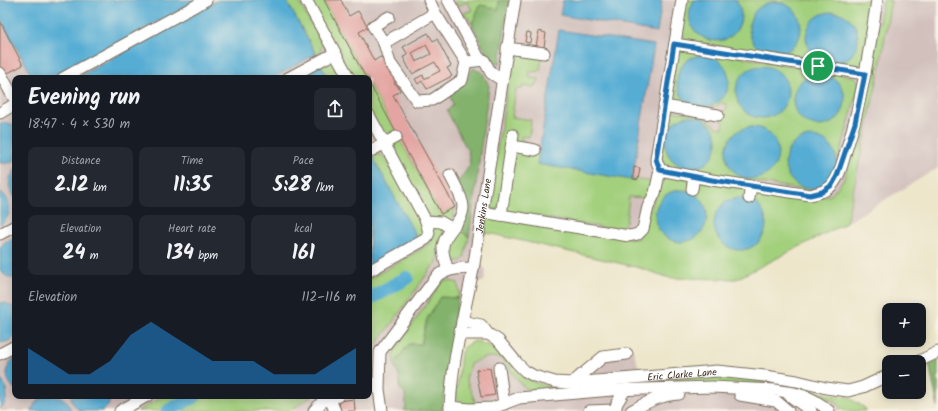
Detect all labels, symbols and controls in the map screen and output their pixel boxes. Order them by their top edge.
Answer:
pin [801,49,835,83]
icon: arrive [807,55,829,77]
text: Evening run [28,81,140,116]
button: share [314,88,356,130]
text: 18:47 · 4 × 530 m [28,114,130,135]
text: Distance [61,152,100,170]
text: Time [181,152,203,170]
text: Pace [293,152,314,170]
text: 2.12 [54,170,89,202]
text: 11:35 [173,170,211,202]
text: 5:28 [273,170,311,202]
street label: Jenkins Lane [472,177,496,235]
text: km [89,179,107,197]
text: /km [311,179,334,197]
text: Elevation [60,220,101,238]
text: Heart rate [168,220,216,238]
text: kcal [294,220,312,238]
text: 24 [63,238,85,270]
text: 134 [166,238,194,270]
text: 161 [292,238,315,270]
text: m [85,247,99,265]
text: bpm [194,247,218,265]
text: Elevation [28,287,77,308]
text: 112–116 m [301,287,356,308]
map controls [882,303,926,399]
button: + [882,303,926,347]
button: − [882,355,926,399]
street label: Eric Clarke Lane [647,364,718,386]

